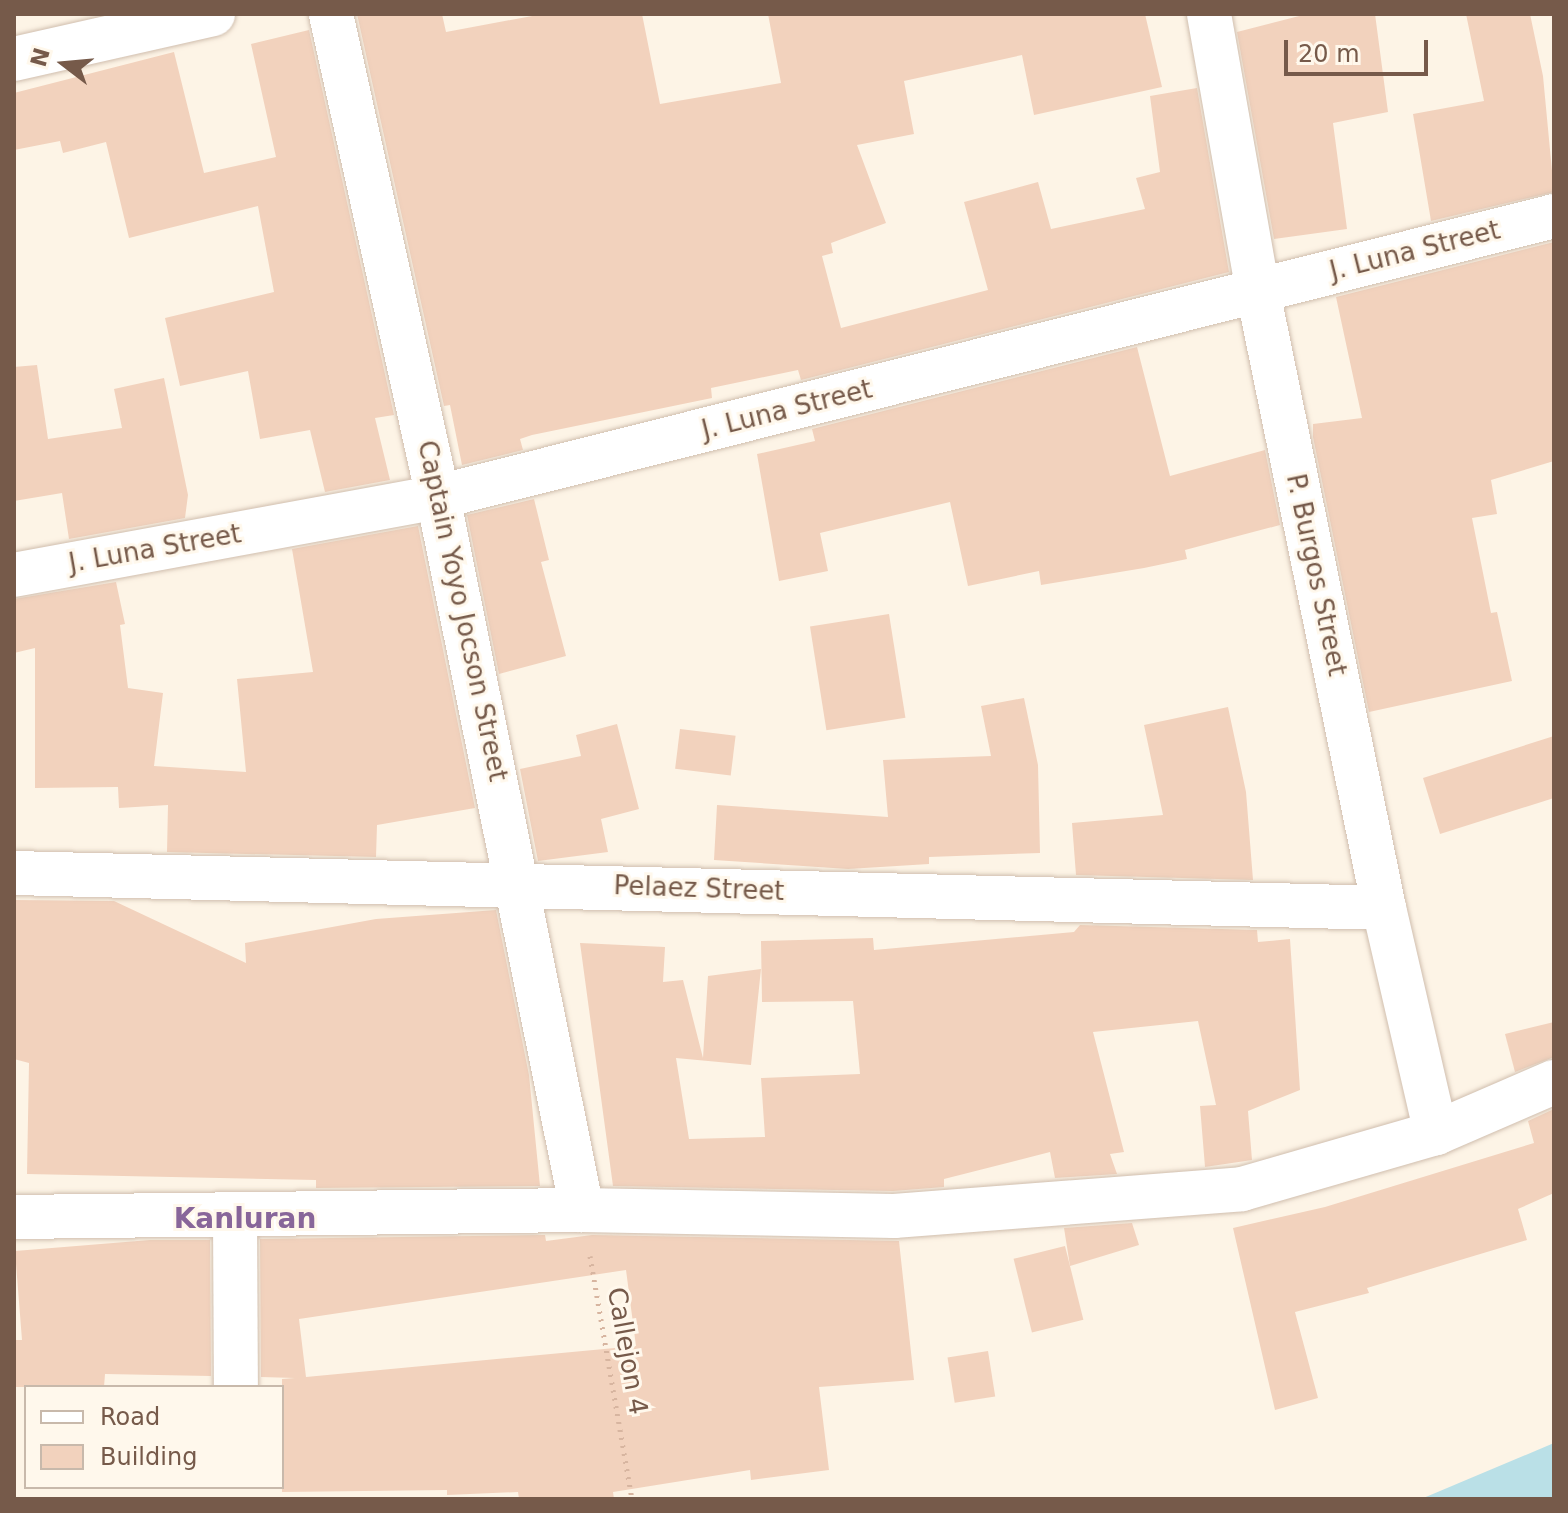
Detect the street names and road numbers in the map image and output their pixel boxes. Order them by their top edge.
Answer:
street label: J. Luna Street [1327,215,1503,287]
street label: J. Luna Street [699,374,875,446]
street label: Captain Yoyo Jocson Street [411,438,513,784]
street label: P. Burgos Street [1279,471,1353,679]
street label: J. Luna Street [66,518,244,580]
street label: Pelaez Street [613,870,785,908]
street label: Callejon 4 [600,1285,654,1417]

